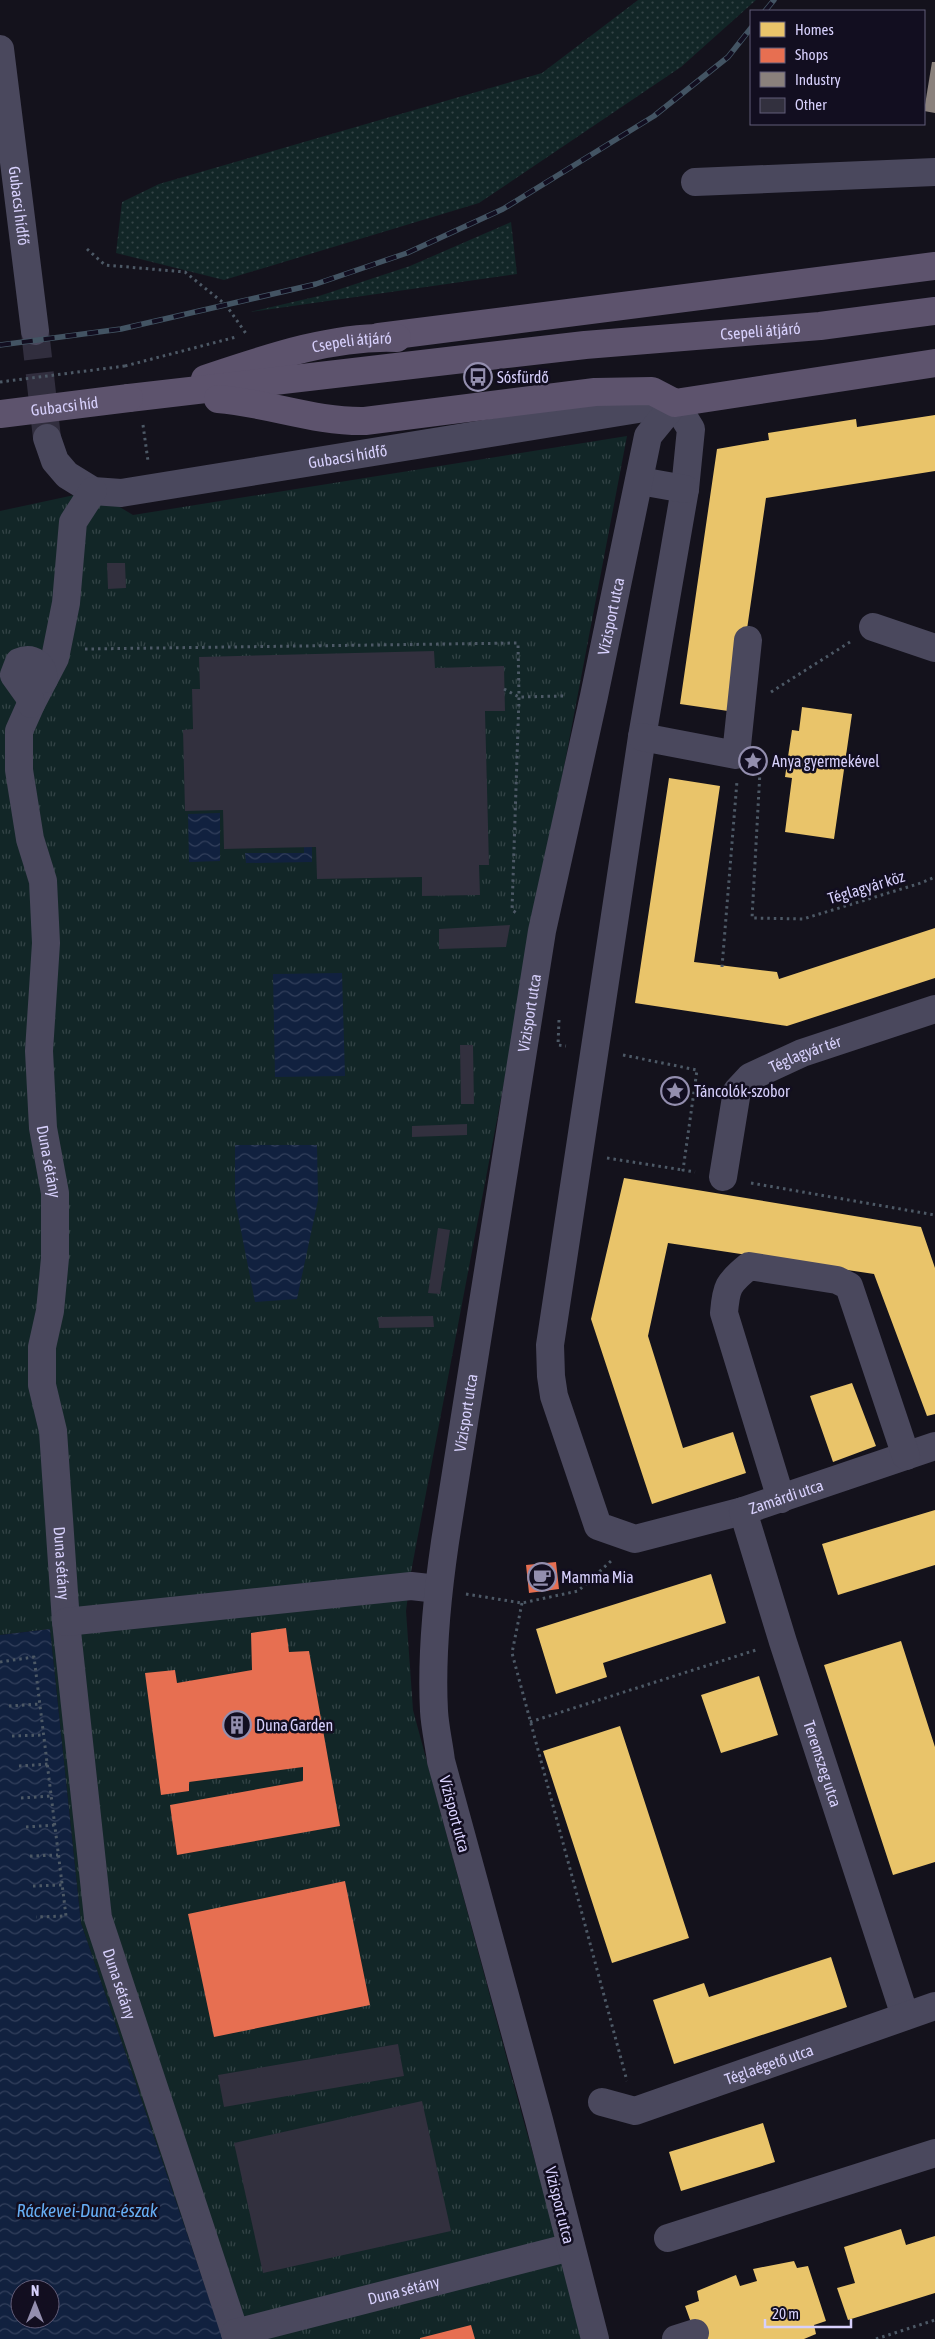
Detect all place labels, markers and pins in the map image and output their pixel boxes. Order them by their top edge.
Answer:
bus stop icon: Sósfürdő [463,362,493,392]
place label: Sósfürdő [497,368,549,386]
place icon: Anya gyermekével [738,746,768,776]
place label: Anya gyermekével [772,752,880,771]
place icon: Táncolók-szobor [660,1076,690,1106]
place label: Táncolók-szobor [694,1082,790,1100]
cafe icon: Mamma Mia [527,1562,557,1592]
place label: Mamma Mia [561,1568,634,1586]
building icon: Duna Garden [222,1710,252,1740]
place label: Duna Garden [256,1716,333,1734]

